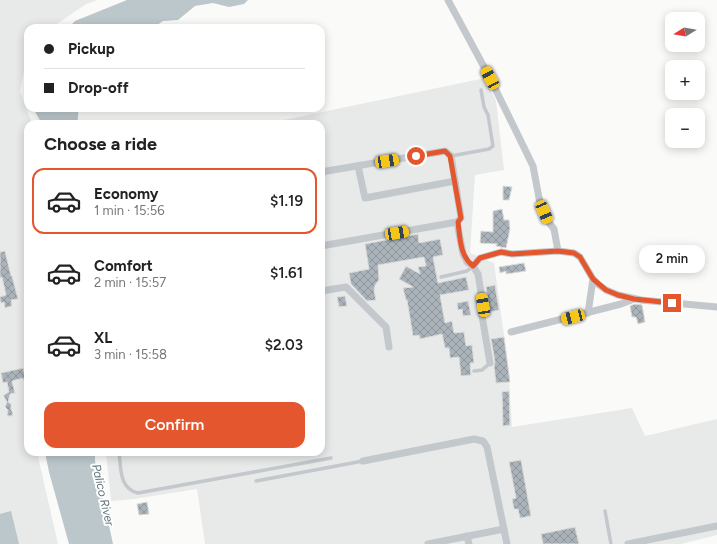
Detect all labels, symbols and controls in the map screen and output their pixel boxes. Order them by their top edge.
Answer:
north arrow [665,12,705,52]
map controls [665,12,705,148]
text: Pickup [68,40,115,58]
button: + [665,60,705,100]
car [479,65,501,91]
text: Drop-off [68,79,129,97]
button: − [665,108,705,148]
text: Choose a ride [44,133,157,155]
route start [407,147,425,165]
car [374,153,400,169]
icon: car [46,183,82,219]
text: Economy [94,185,159,203]
text: $1.19 [270,192,303,210]
car [534,199,554,225]
text: 1 min · 15:56 [94,203,165,218]
car [384,225,410,241]
callout: 2 min [639,245,705,273]
text: 2 min [656,251,688,266]
icon: car [46,255,82,291]
text: Comfort [94,257,153,275]
text: $1.61 [270,264,303,282]
text: 2 min · 15:57 [94,275,166,290]
car [475,292,491,318]
route end [663,294,681,312]
car [560,308,586,326]
icon: car [46,327,82,363]
text: XL [94,329,112,347]
text: $2.03 [265,336,303,354]
text: 3 min · 15:58 [94,347,167,362]
button: Confirm [44,402,305,448]
water label: Palico River [89,463,117,528]

